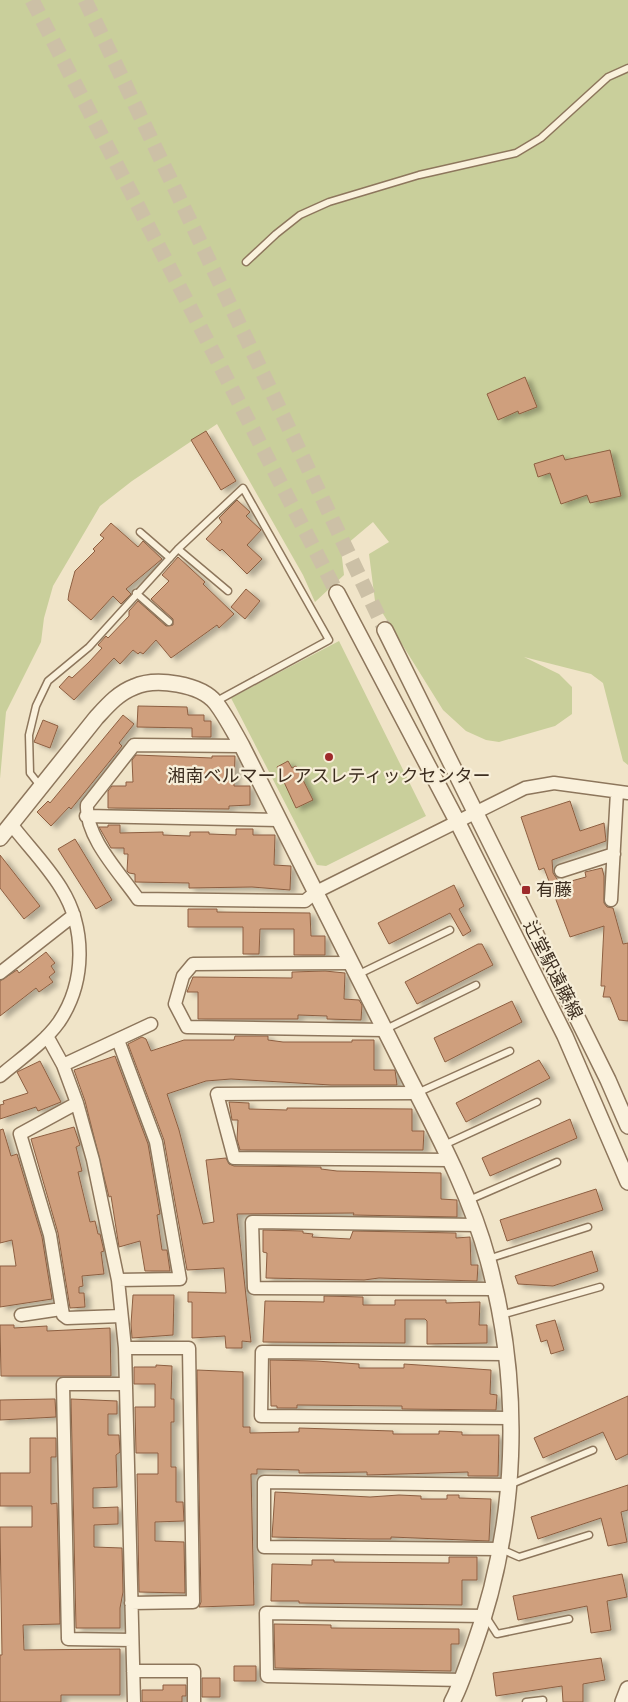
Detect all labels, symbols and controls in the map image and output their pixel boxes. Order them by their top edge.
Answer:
marker: 湘南ベルマーレアスレティックセンター [323,751,335,763]
place label: 湘南ベルマーレアスレティックセンター [168,766,490,786]
place label: 有藤 [536,880,572,900]
marker: 有藤 [520,884,532,896]
street label: 辻堂駅遠藤線 [520,917,586,1023]

